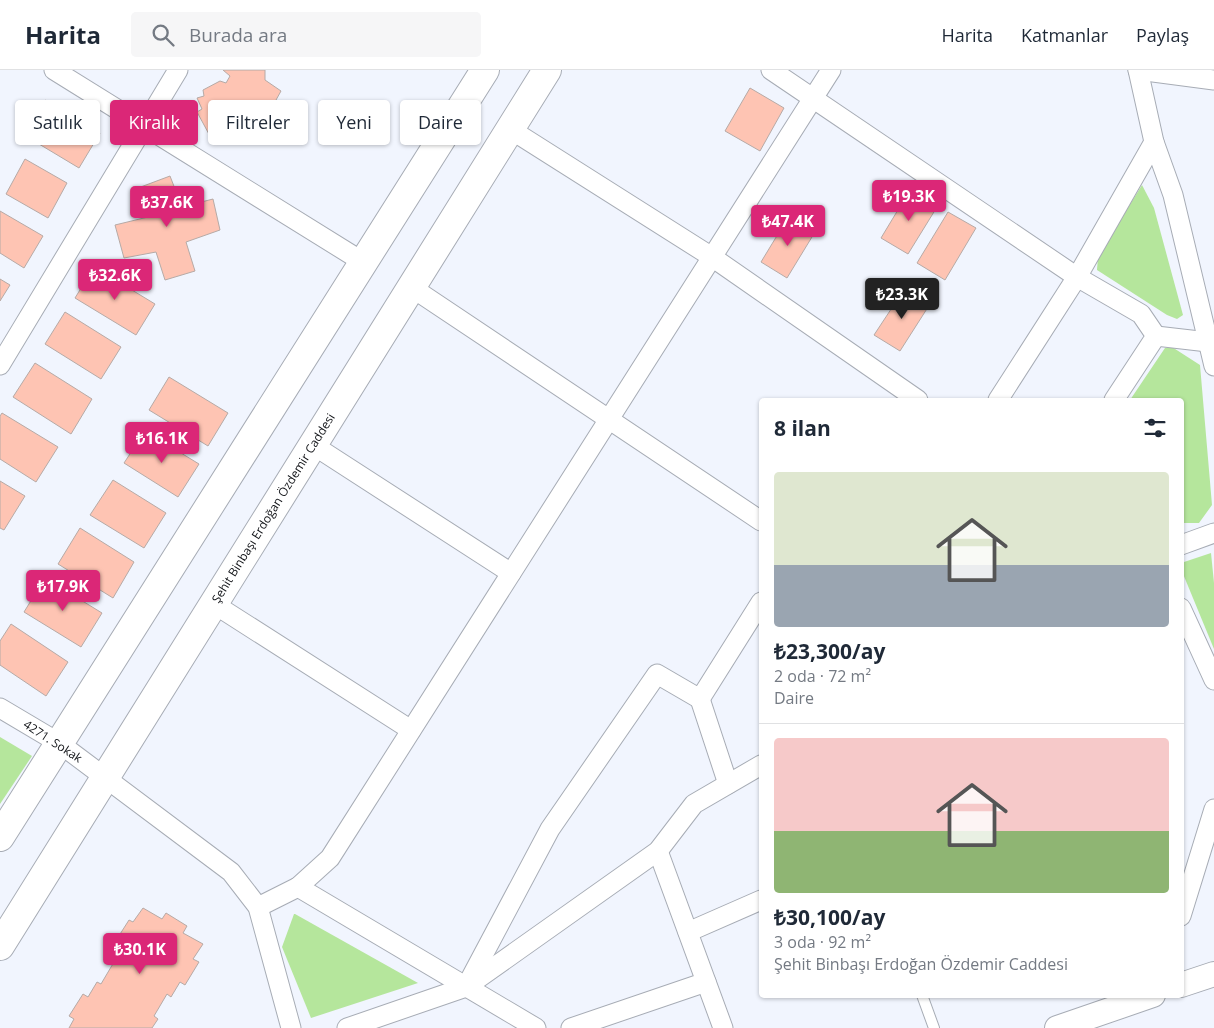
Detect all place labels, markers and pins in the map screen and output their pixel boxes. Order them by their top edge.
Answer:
pin: ₺19.3K [868,180,950,222]
pin: ₺37.6K [126,186,208,228]
pin: ₺47.4K [747,204,829,247]
pin: ₺32.6K [74,258,156,301]
pin: ₺23.3K [861,278,943,320]
pin: ₺16.1K [121,422,203,464]
pin: ₺17.9K [22,570,104,612]
pin: ₺30.1K [99,932,181,975]

